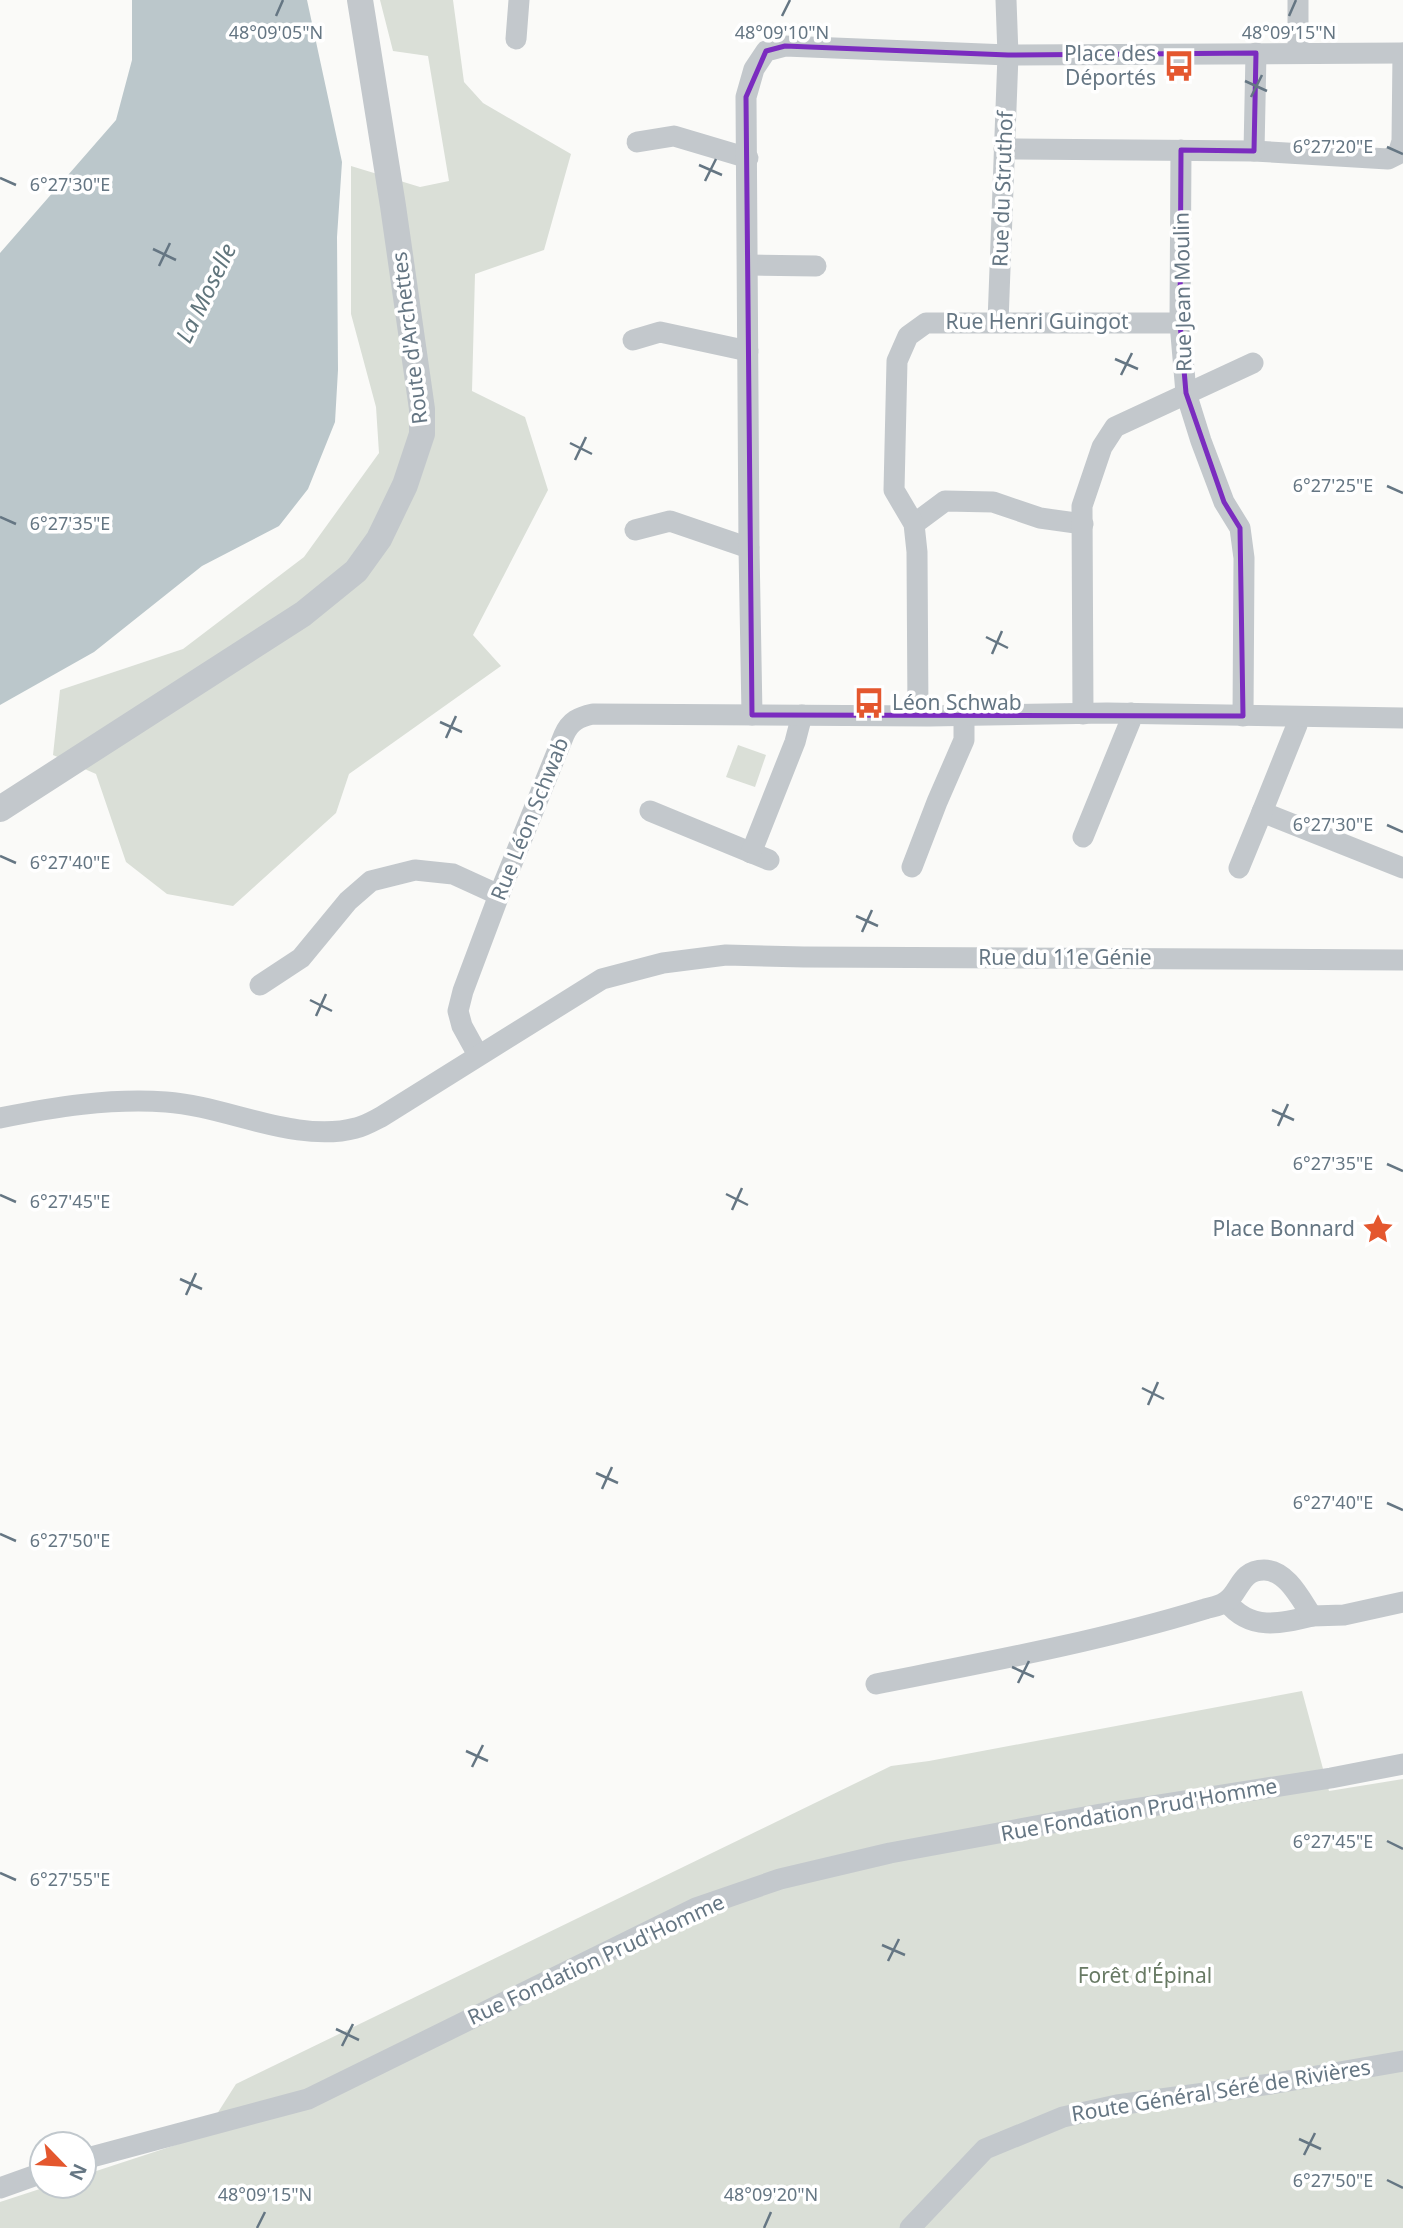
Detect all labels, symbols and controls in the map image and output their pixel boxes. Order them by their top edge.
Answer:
text: 48°09'05"N [229,20,323,44]
text: 48°09'10"N [735,20,829,44]
text: 48°09'15"N [1242,20,1336,44]
place label: Place des Déportés [1064,39,1156,91]
bus stop icon: Place des Déportés [1162,49,1196,83]
street label: Rue du Struthof [985,109,1019,267]
text: 6°27'20"E [1293,134,1373,158]
text: 6°27'30"E [30,172,110,196]
street label: Rue Jean Moulin [1167,212,1197,372]
water label: La Moselle [167,237,243,348]
street label: Route d'Archettes [385,250,433,426]
street label: Rue Henri Guingot [945,307,1129,335]
text: 6°27'25"E [1293,473,1373,497]
text: 6°27'35"E [30,511,110,535]
bus stop icon: Léon Schwab [852,686,886,720]
place label: Léon Schwab [892,688,1022,716]
street label: Rue Léon Schwab [484,733,574,904]
text: 6°27'30"E [1293,812,1373,836]
text: 6°27'40"E [30,850,110,874]
street label: Rue du 11e Génie [978,943,1152,971]
text: 6°27'35"E [1293,1151,1373,1175]
text: 6°27'45"E [30,1189,110,1213]
place icon: Place Bonnard [1361,1212,1395,1246]
place label: Place Bonnard [1212,1214,1355,1242]
text: 6°27'40"E [1293,1490,1373,1514]
text: 6°27'50"E [30,1528,110,1552]
street label: Rue Fondation Prud'Homme [998,1771,1279,1847]
text: 6°27'45"E [1293,1829,1373,1853]
text: 6°27'55"E [30,1867,110,1891]
street label: Rue Fondation Prud'Homme [463,1887,728,2031]
park label: Forêt d'Épinal [1078,1961,1212,1989]
street label: Route Général Séré de Rivières [1069,2053,1372,2127]
north arrow [28,2130,98,2200]
text: N [63,2160,93,2185]
text: 6°27'50"E [1293,2168,1373,2192]
text: 48°09'15"N [218,2182,312,2206]
text: 48°09'20"N [724,2182,818,2206]

